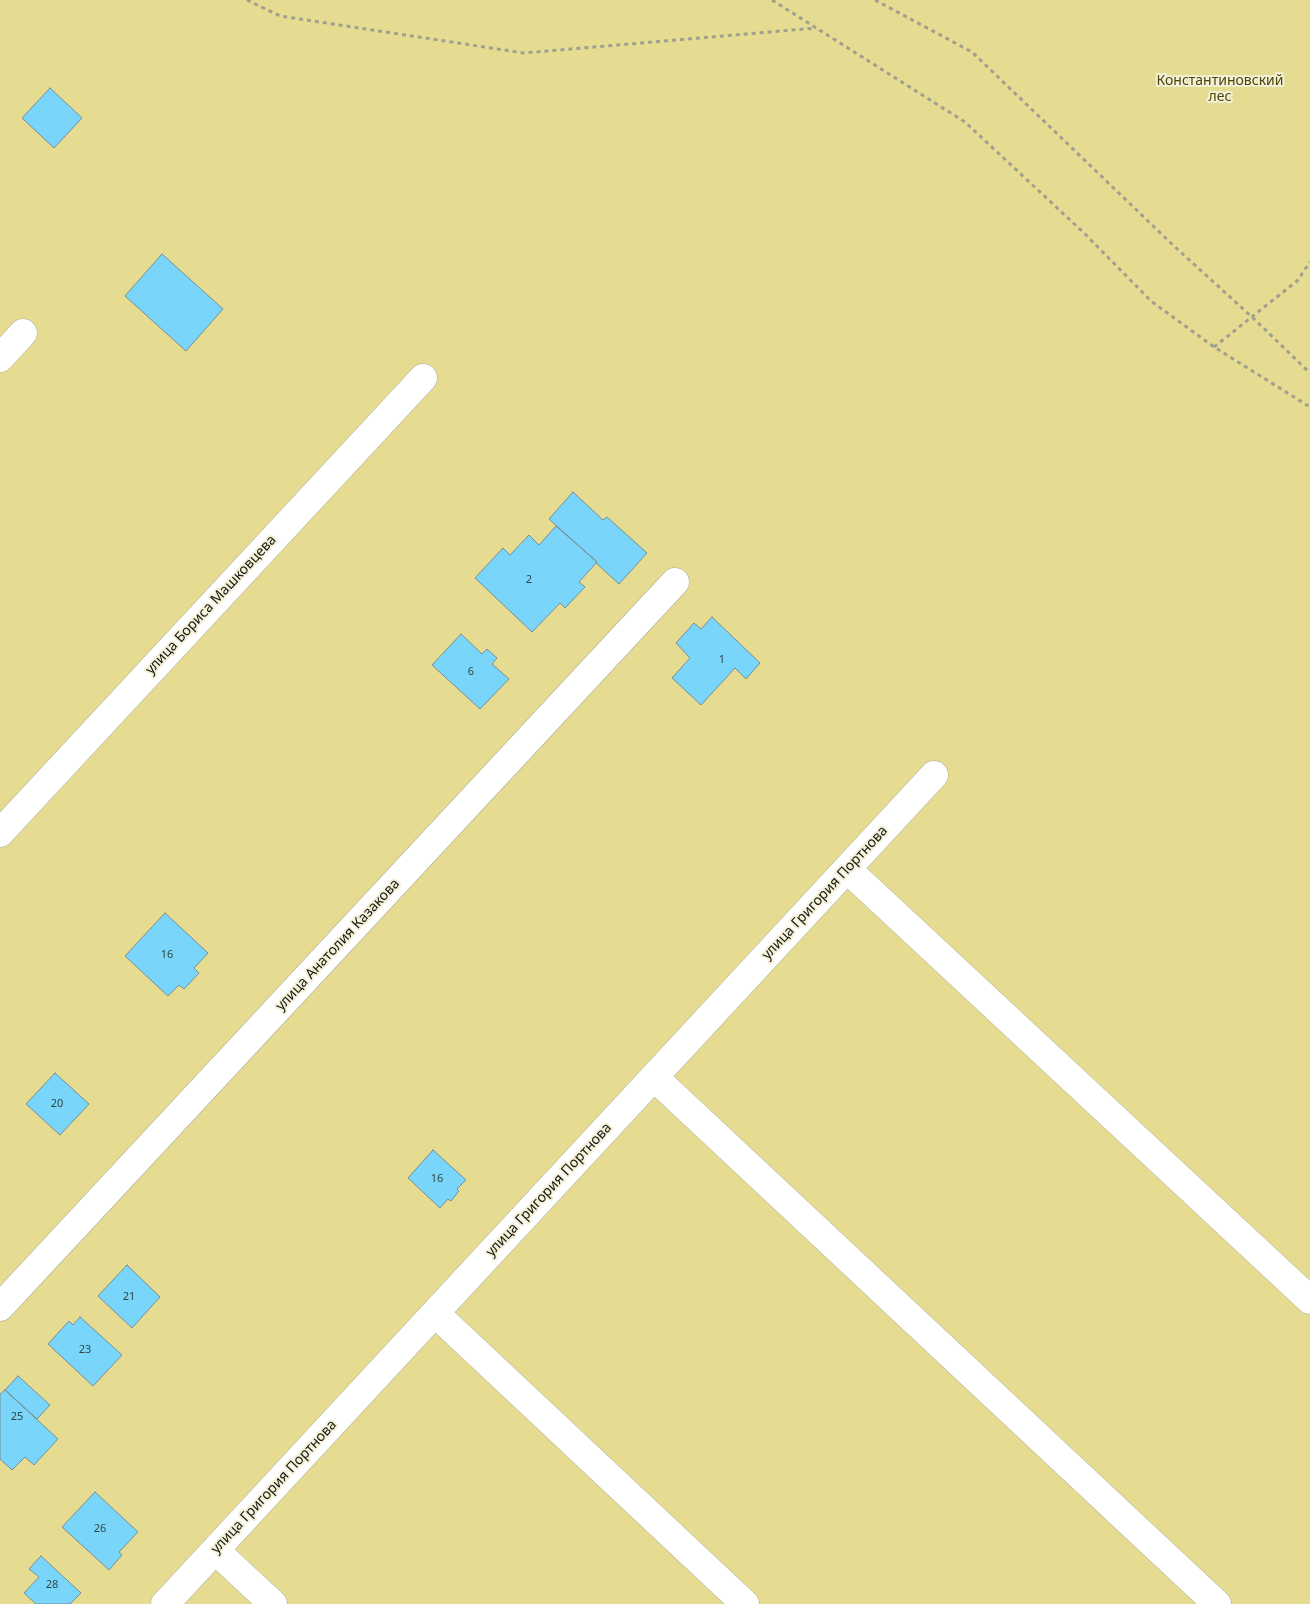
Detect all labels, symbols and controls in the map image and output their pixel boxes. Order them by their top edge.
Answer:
park label: Константиновский лес [1157,73,1283,105]
street label: улица Бориса Машковцева [142,532,280,678]
house number: 2 [526,573,532,587]
house number: 1 [719,653,725,667]
house number: 6 [468,665,474,679]
street label: улица Григория Портнова [759,823,891,963]
street label: улица Анатолия Казакова [273,876,403,1014]
house number: 16 [161,948,173,962]
house number: 20 [51,1097,63,1111]
street label: улица Григория Портнова [483,1120,615,1260]
house number: 16 [431,1172,443,1186]
house number: 21 [123,1290,135,1304]
house number: 23 [79,1343,91,1357]
house number: 25 [11,1410,23,1424]
street label: улица Григория Портнова [208,1417,340,1557]
house number: 26 [94,1522,106,1536]
house number: 28 [46,1578,58,1592]

